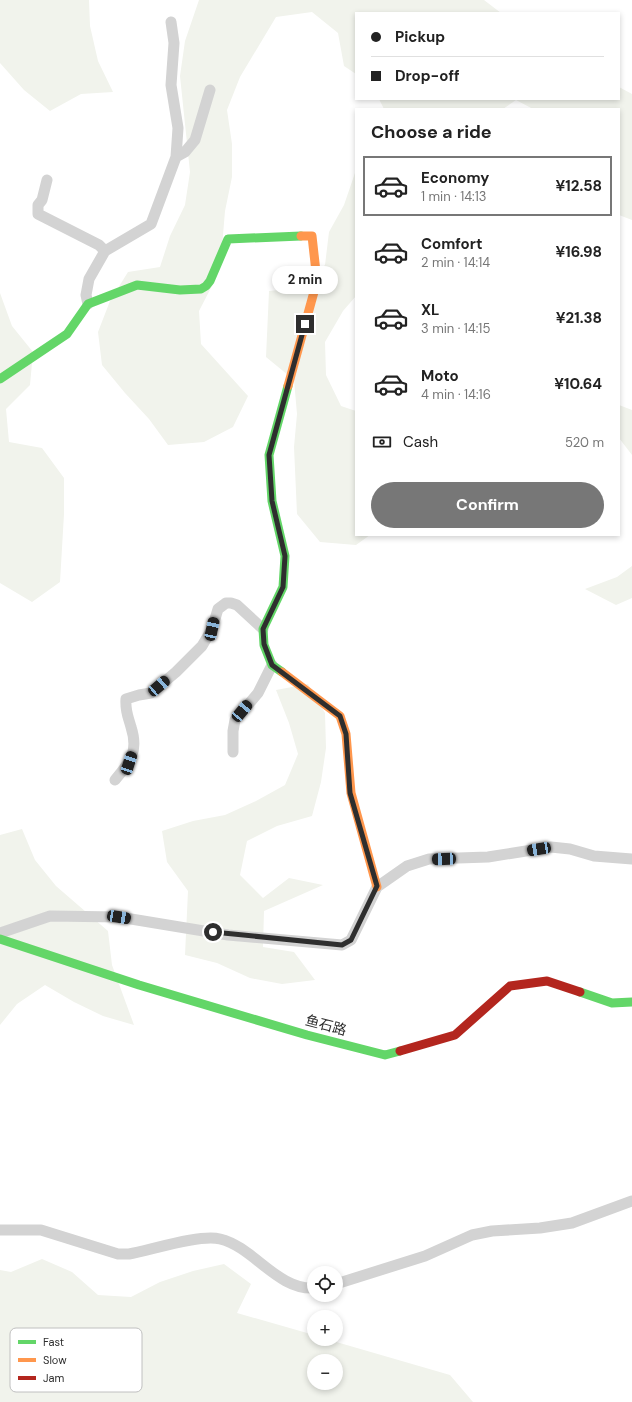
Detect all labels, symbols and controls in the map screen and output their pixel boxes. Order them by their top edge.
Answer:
text: Pickup [395,27,445,47]
text: Drop-off [395,66,460,86]
text: Choose a ride [371,120,492,144]
icon: car [373,168,409,204]
text: Economy [421,168,489,188]
text: ¥12.58 [556,176,602,196]
text: 1 min · 14:13 [421,188,486,205]
icon: car [373,234,409,270]
text: Comfort [421,234,482,254]
text: ¥16.98 [556,242,602,262]
text: 2 min · 14:14 [421,254,490,271]
callout: 2 min [272,266,338,294]
text: 2 min [288,271,322,288]
icon: car [373,300,409,336]
text: XL [421,300,439,320]
text: ¥21.38 [556,308,602,328]
route end [296,315,314,333]
text: 3 min · 14:15 [421,320,490,337]
icon: car [373,366,409,402]
text: Moto [421,366,459,386]
text: ¥10.64 [554,374,602,394]
text: 4 min · 14:16 [421,386,491,403]
icon: cash [371,431,393,453]
text: Cash [403,432,438,452]
text: 520 m [565,434,604,451]
button: Confirm [371,482,604,528]
car [204,616,220,642]
car [146,674,172,698]
car [230,698,254,724]
car [120,750,138,776]
car [526,841,552,857]
car [432,853,456,865]
car [106,909,132,925]
route start [204,923,222,941]
street label: 鱼石路 [303,1011,349,1039]
map controls [307,1266,343,1390]
button: locate [307,1266,343,1302]
button: + [307,1310,343,1346]
legend [10,1328,142,1392]
text: Fast [43,1335,64,1349]
text: Slow [43,1353,67,1367]
button: − [307,1354,343,1390]
text: Jam [43,1371,64,1385]

